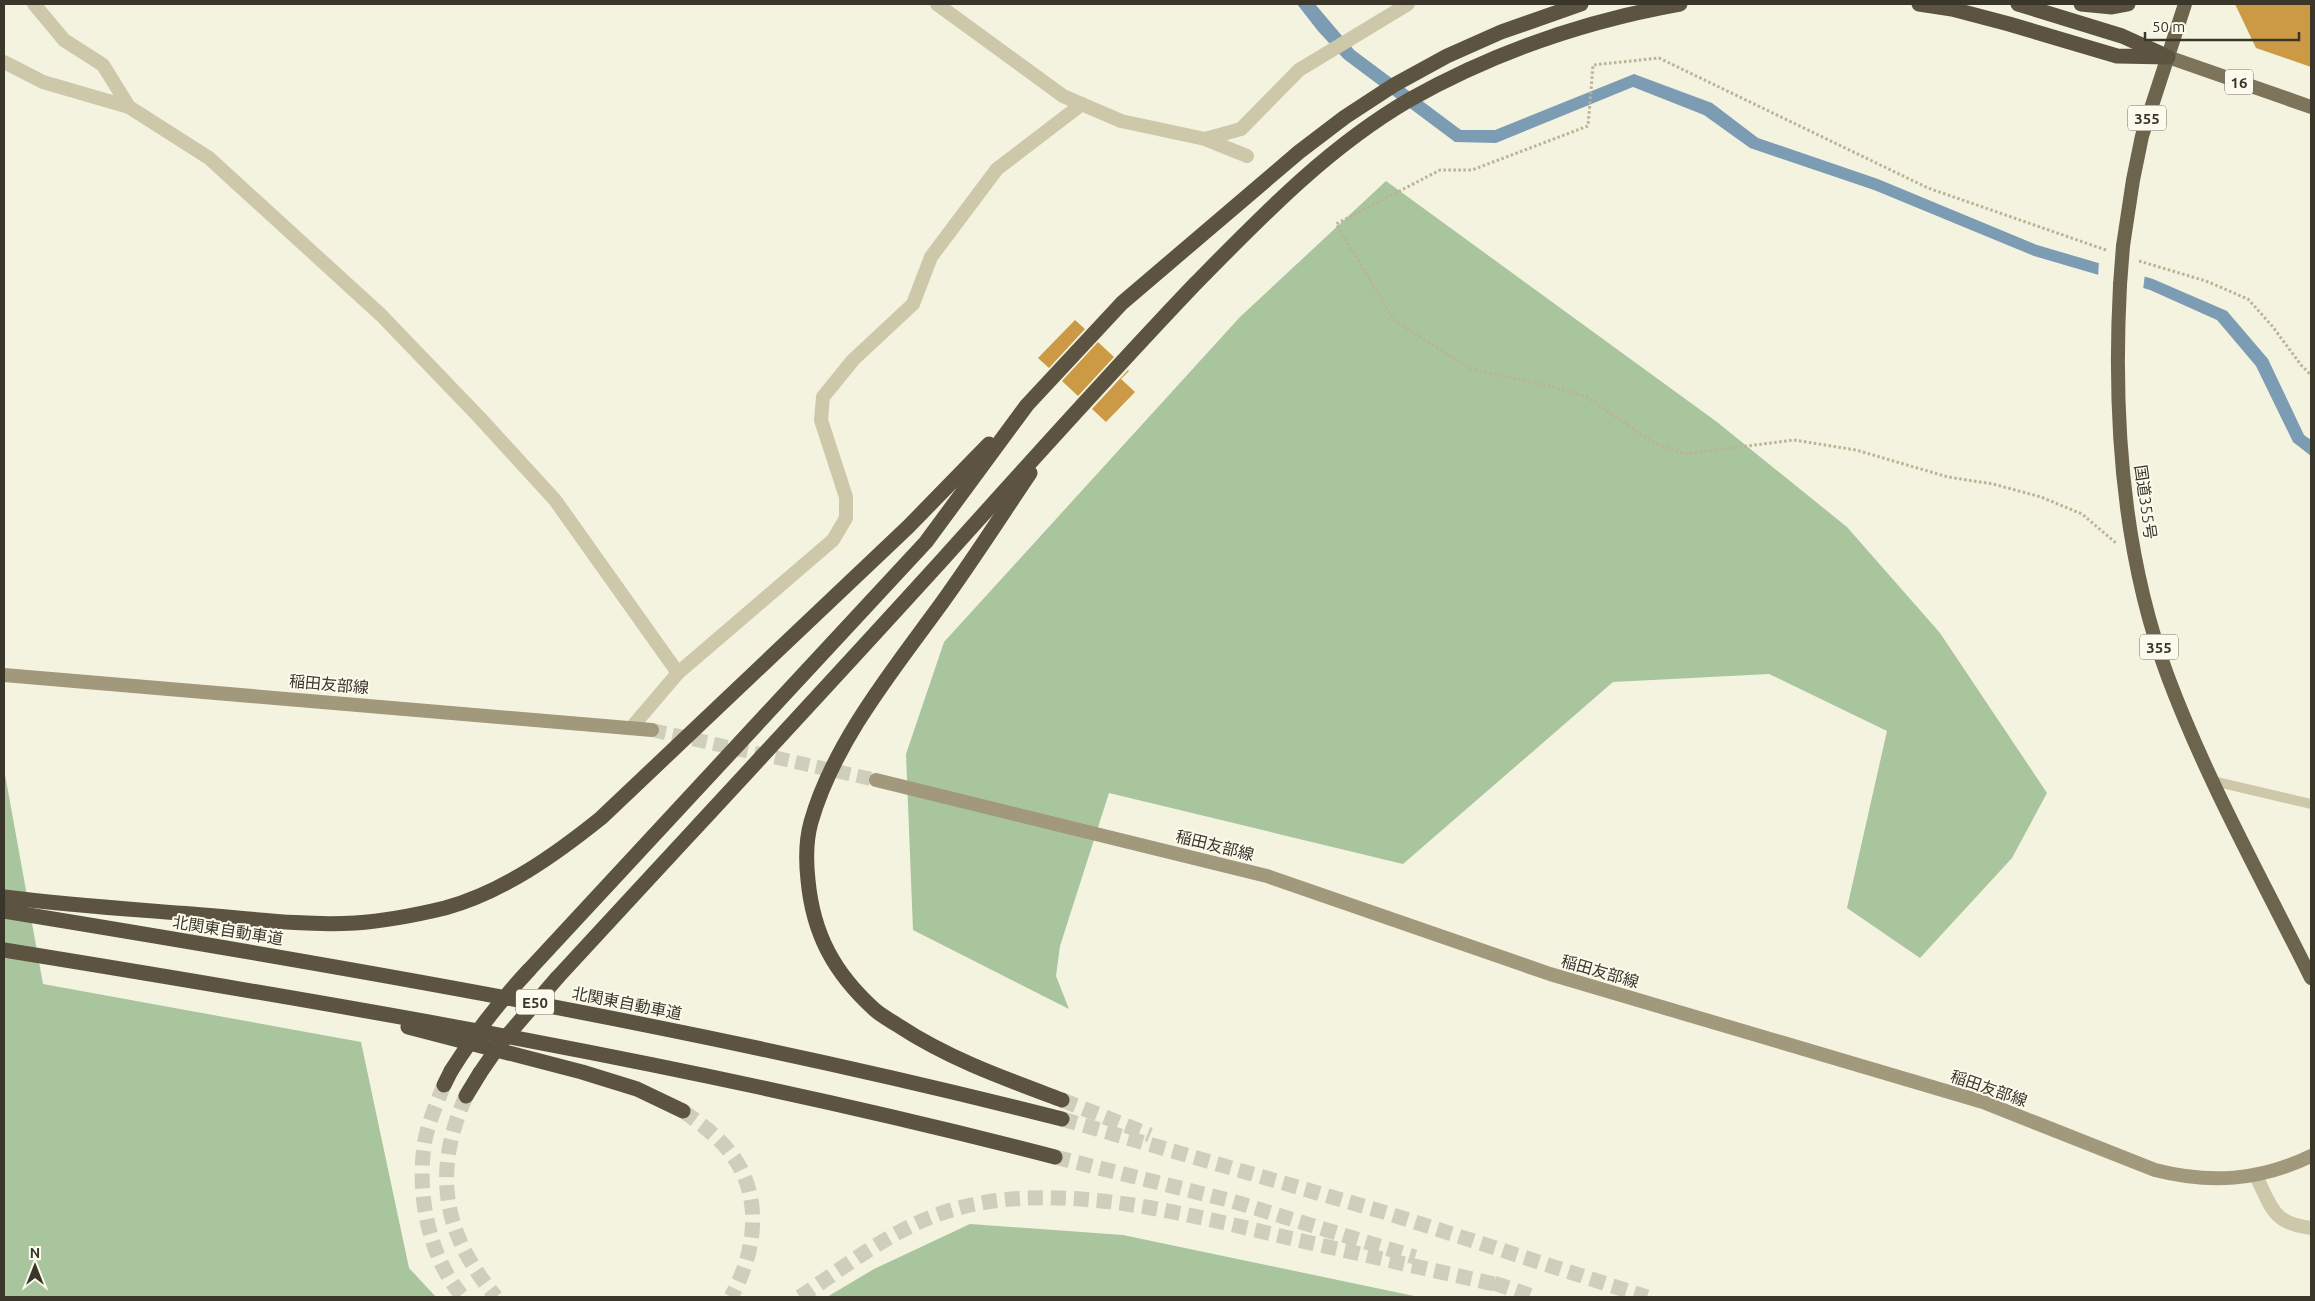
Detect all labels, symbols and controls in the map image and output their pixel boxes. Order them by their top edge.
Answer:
scale bar [2145,10,2299,42]
text: 50 m [2152,18,2185,35]
road number: 16 [2225,70,2253,94]
road number: 355 [2128,106,2166,130]
street label: 国道355号 [2132,464,2160,540]
road number: 355 [2140,634,2178,660]
street label: 稲田友部線 [288,672,370,696]
street label: 稲田友部線 [1174,827,1256,863]
street label: 北関東自動車道 [171,912,285,948]
street label: 稲田友部線 [1559,951,1641,991]
street label: 北関東自動車道 [570,983,684,1023]
road number: E50 [516,990,554,1014]
street label: 稲田友部線 [1948,1066,2030,1110]
north arrow [10,1241,60,1291]
text: N [30,1245,40,1261]

